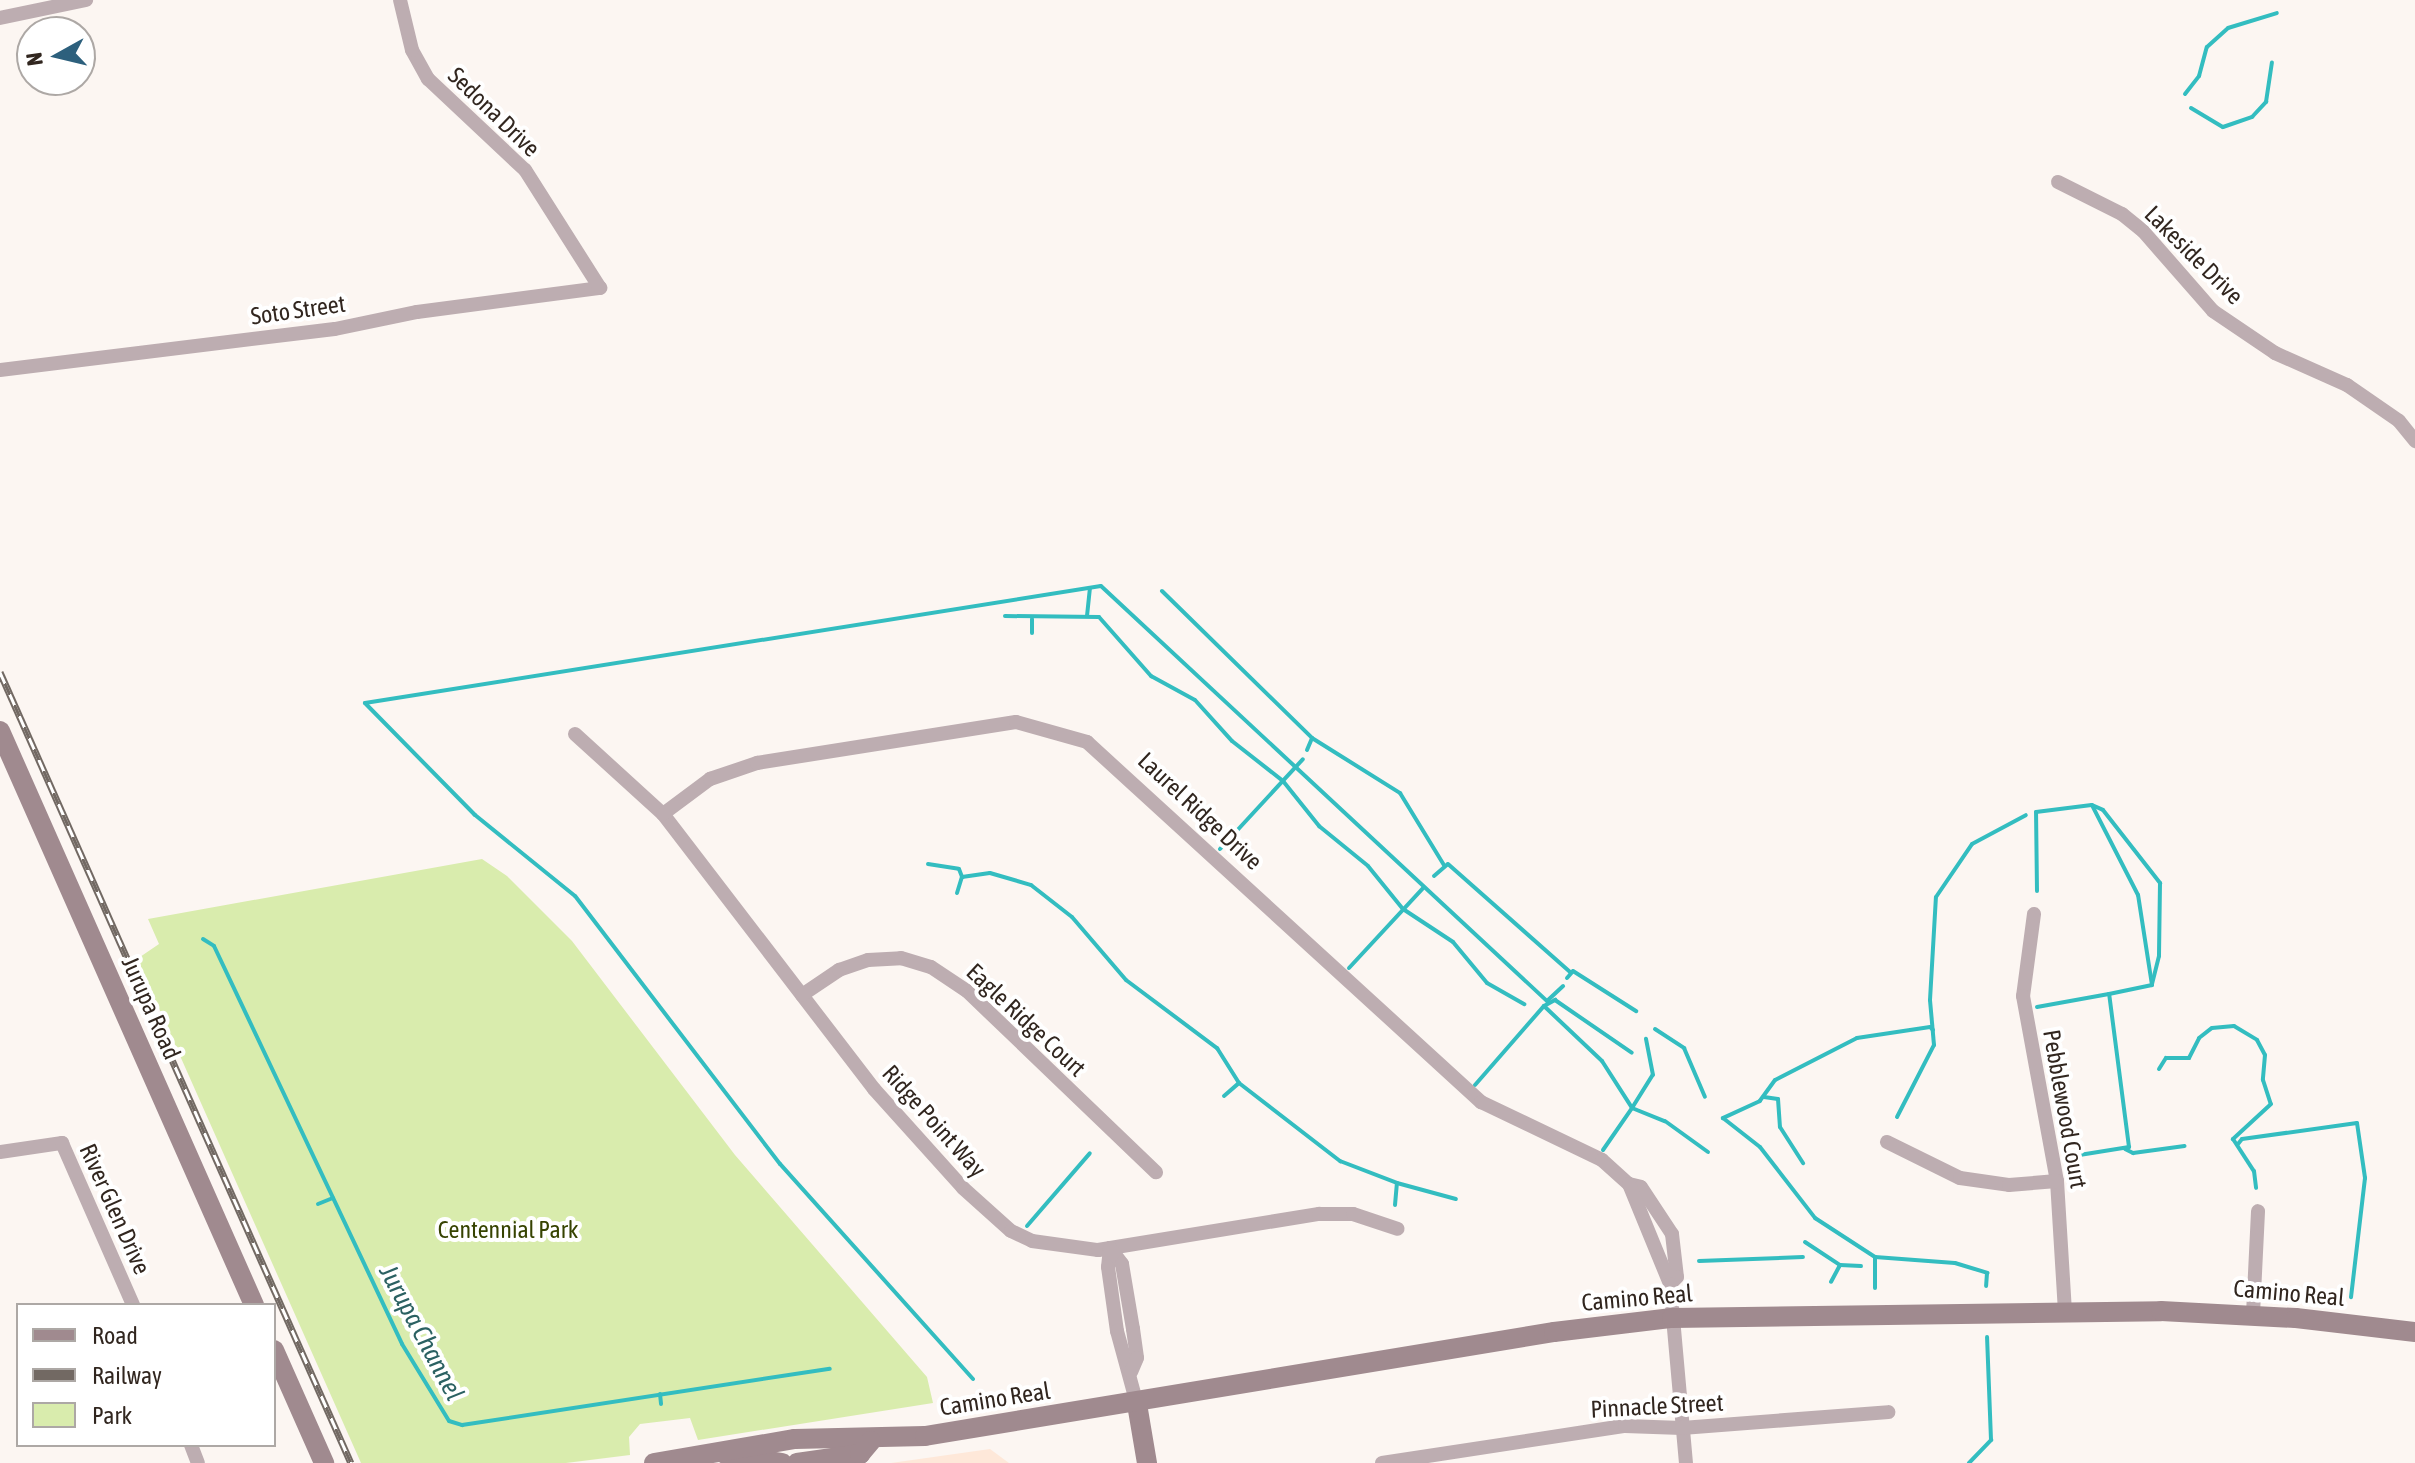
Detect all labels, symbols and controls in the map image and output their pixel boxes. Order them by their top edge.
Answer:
north arrow [16,16,96,96]
text: N [20,51,48,67]
street label: Sedona Drive [442,61,546,163]
street label: Lakeside Drive [2139,200,2249,310]
street label: Soto Street [249,289,347,331]
street label: Laurel Ridge Drive [1132,746,1268,876]
street label: Jurupa Road [116,952,186,1064]
street label: Eagle Ridge Court [960,958,1092,1082]
street label: Pebblewood Court [2037,1027,2093,1191]
street label: Ridge Point Way [876,1059,992,1183]
street label: River Glen Drive [73,1139,157,1279]
park label: Centennial Park [438,1216,578,1244]
water label: Jurupa Channel [372,1260,470,1406]
street label: Camino Real [2232,1274,2346,1312]
street label: Camino Real [1580,1279,1694,1317]
legend [16,1303,276,1447]
text: Road [92,1322,138,1349]
text: Railway [92,1362,162,1389]
street label: Camino Real [938,1376,1052,1422]
street label: Pinnacle Street [1590,1388,1724,1424]
text: Park [92,1402,132,1429]

